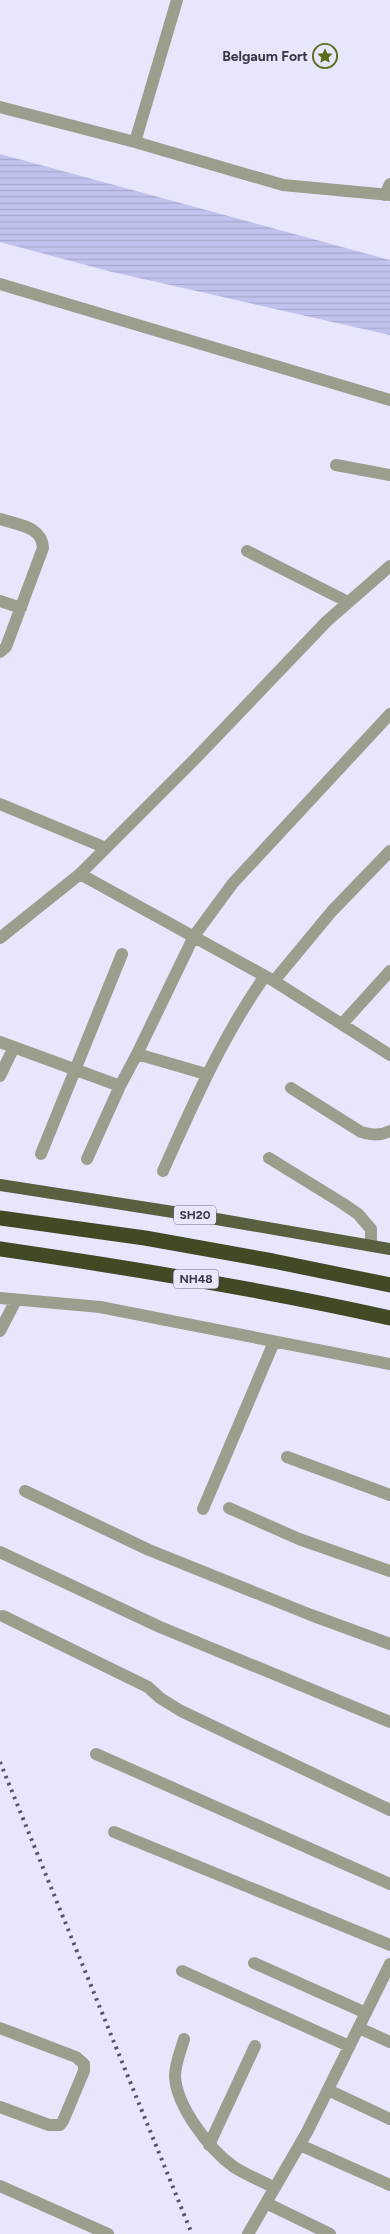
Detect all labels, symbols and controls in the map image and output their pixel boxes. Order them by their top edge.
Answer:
place icon: Belgaum Fort [312,43,338,69]
place label: Belgaum Fort [222,48,308,65]
road number: SH20 [174,1206,216,1224]
road number: NH48 [174,1270,218,1288]

